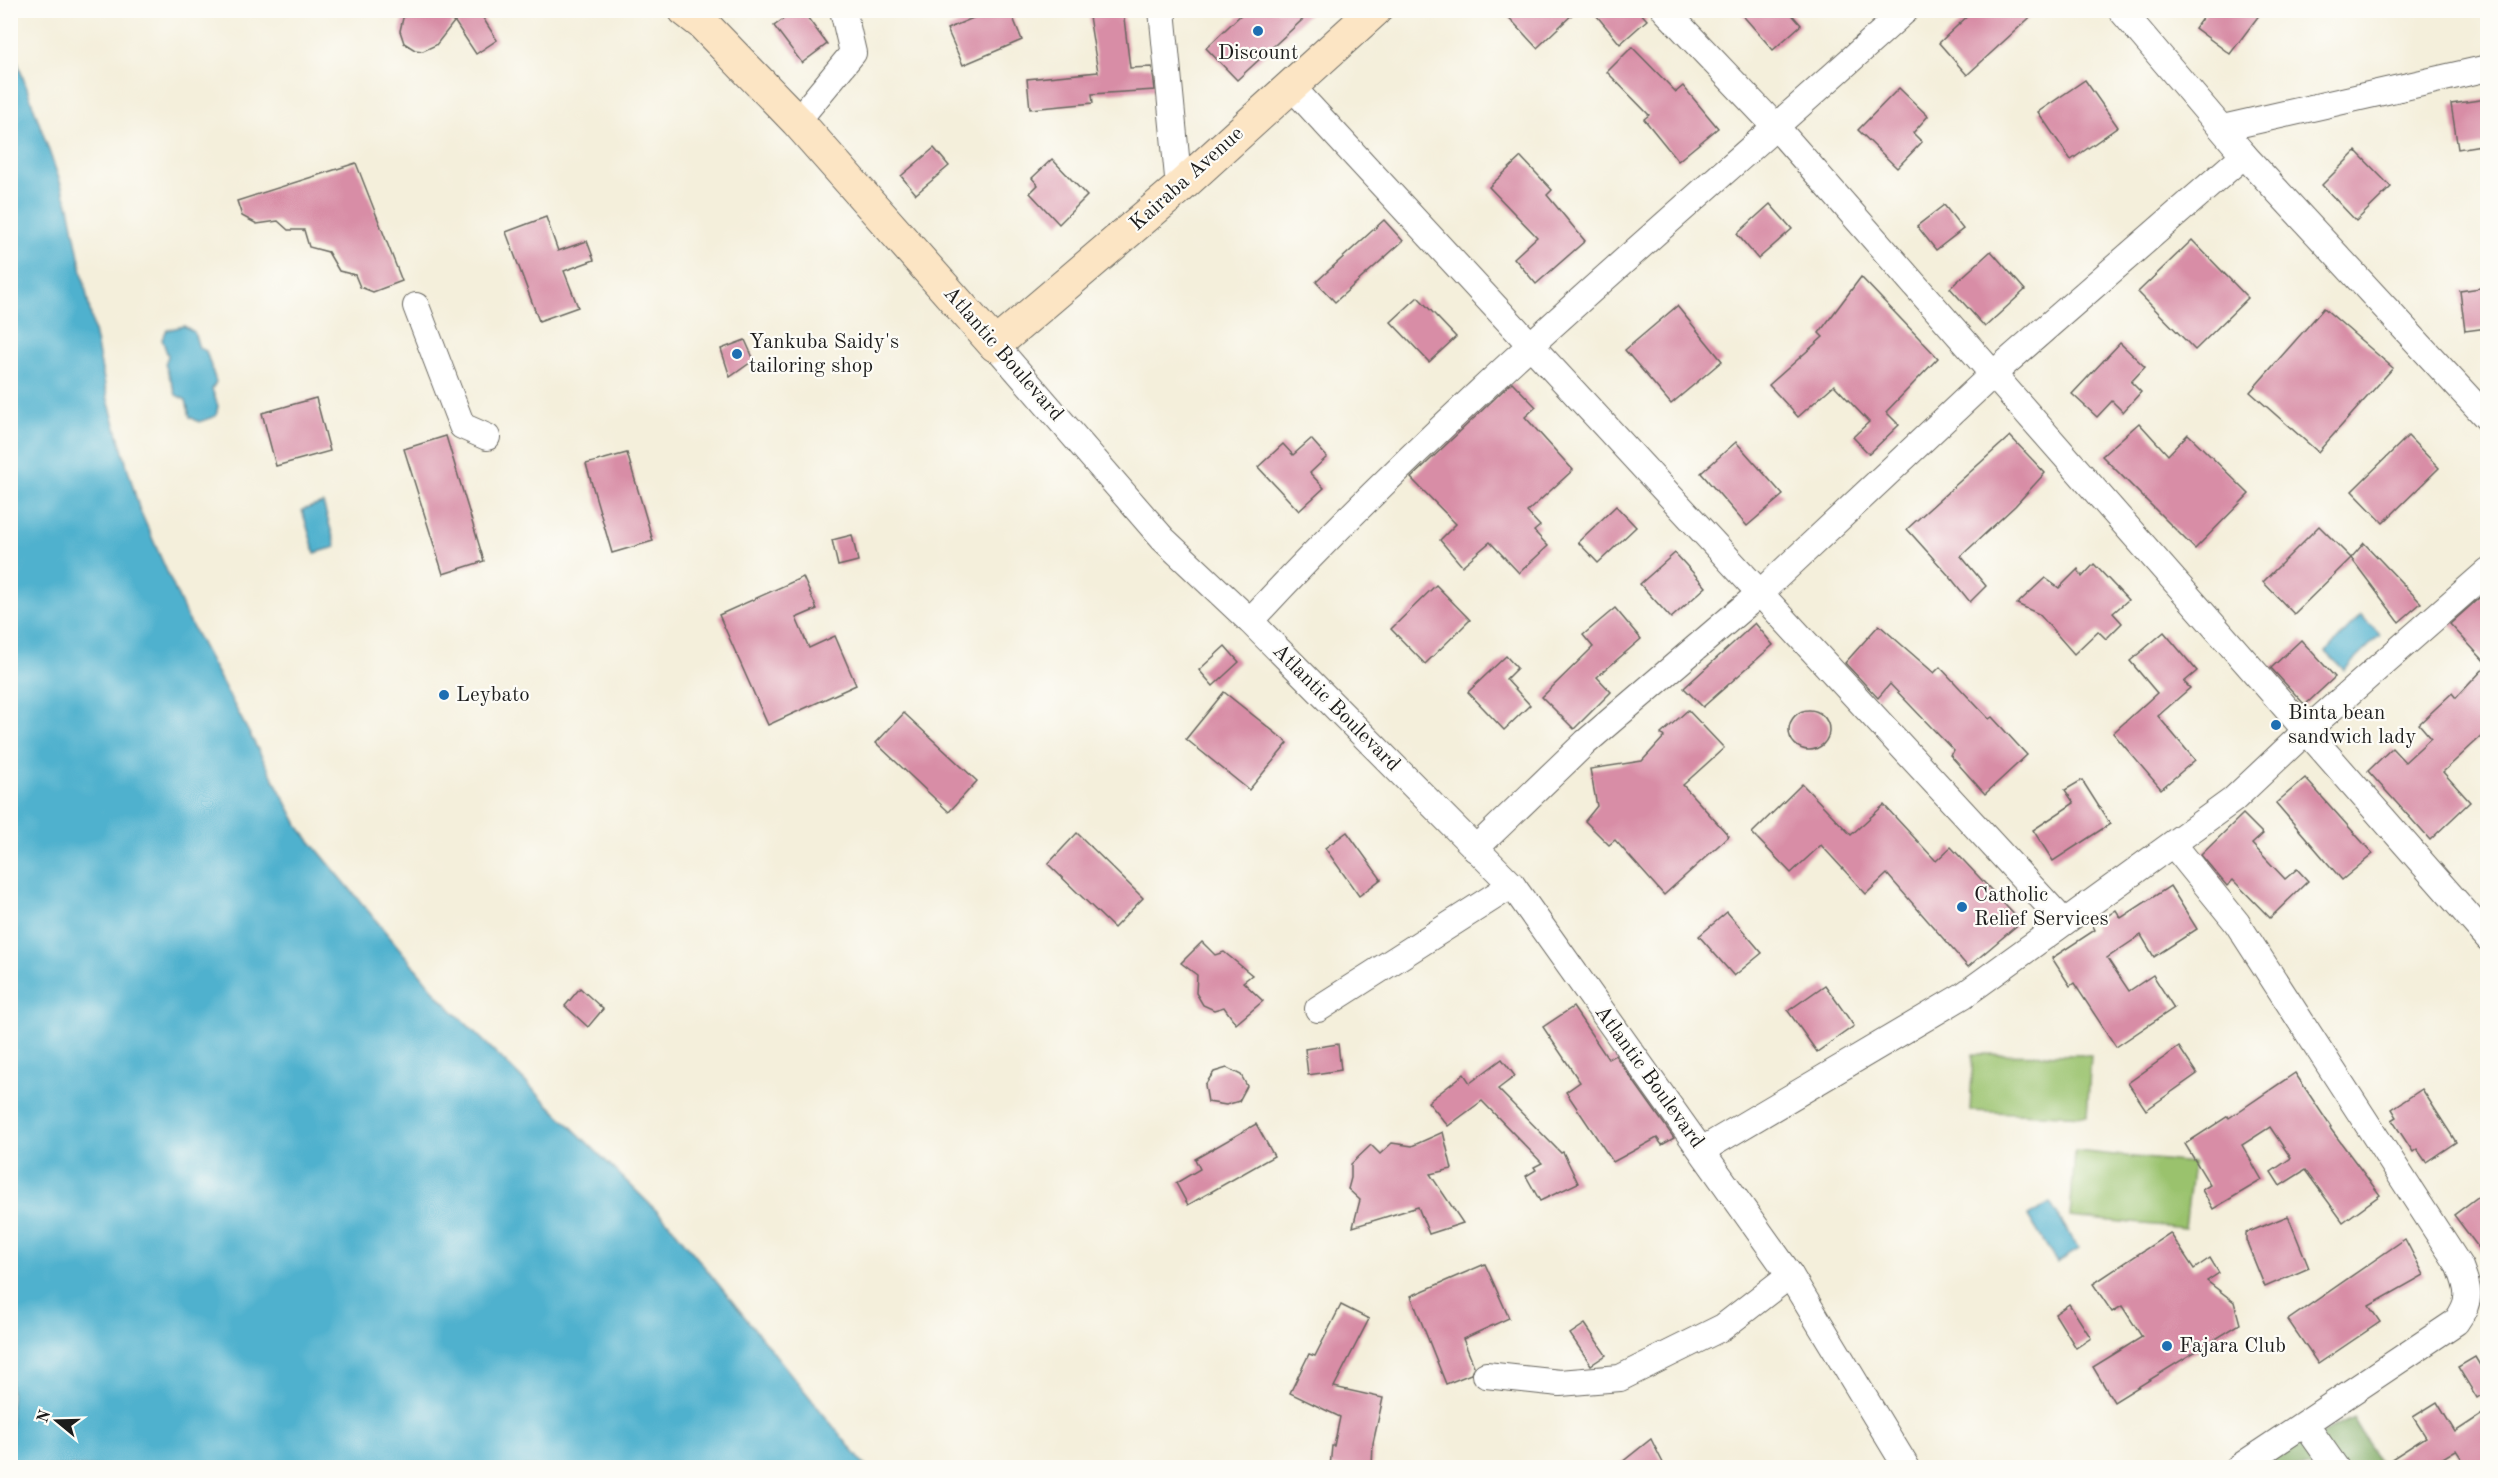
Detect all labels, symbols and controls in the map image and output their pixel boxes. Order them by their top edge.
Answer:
marker: Discount [1251,24,1265,38]
place label: Discount [1218,43,1298,64]
street label: Kairaba Avenue [1126,123,1248,235]
street label: Atlantic Boulevard [939,283,1067,425]
place label: Yankuba Saidy's tailoring shop [749,332,899,377]
marker: Yankuba Saidy's tailoring shop [730,347,744,361]
street label: Atlantic Boulevard [1268,640,1404,776]
place label: Leybato [456,685,530,706]
marker: Leybato [437,688,451,702]
place label: Binta bean sandwich lady [2288,703,2416,748]
marker: Binta bean sandwich lady [2269,718,2283,732]
place label: Catholic Relief Services [1974,885,2109,930]
marker: Catholic Relief Services [1955,900,1969,914]
street label: Atlantic Boulevard [1590,1002,1708,1152]
place label: Fajara Club [2179,1336,2286,1357]
marker: Fajara Club [2160,1339,2174,1353]
north arrow [27,1391,87,1451]
text: N [35,1408,55,1425]

